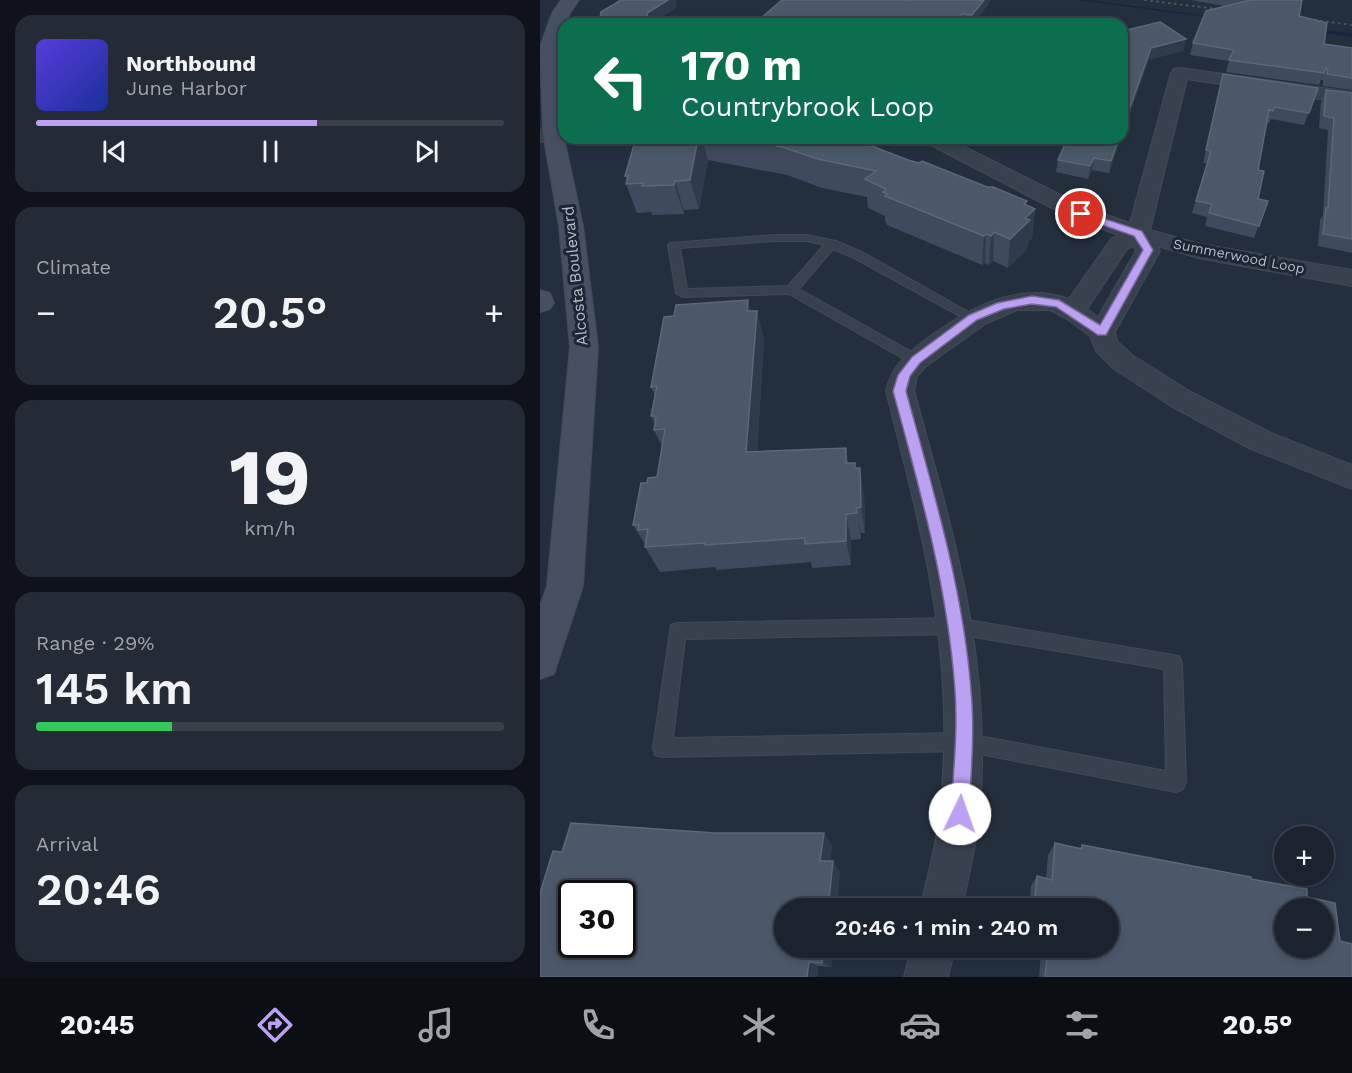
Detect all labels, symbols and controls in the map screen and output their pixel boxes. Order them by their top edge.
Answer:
text: 170 m [681,41,802,90]
icon: left [582,42,660,120]
text: Northbound [126,51,256,76]
text: June Harbor [126,76,247,100]
text: Countrybrook Loop [681,91,934,123]
icon: previous [98,135,131,168]
icon: pause [254,135,287,168]
icon: next [410,135,443,168]
pin [1055,188,1106,239]
icon: arrive [1064,197,1097,230]
street label: Alcosta Boulevard [558,205,592,347]
street label: Summerwood Loop [1172,235,1306,277]
text: Climate [36,255,111,279]
text: 20.5° [212,286,328,339]
text: − [36,293,56,332]
text: + [484,293,504,332]
text: 19 [229,431,311,523]
text: km/h [244,516,296,540]
text: Range · 29% [36,631,154,655]
text: 145 km [36,662,193,715]
position arrow [928,782,992,846]
map controls [1274,826,1334,958]
button: + [1274,826,1334,886]
text: Arrival [36,832,98,856]
text: 20:46 [36,863,161,916]
speed limit sign: 30 [558,880,636,958]
button: − [1274,898,1334,958]
text: 20:46 · 1 min · 240 m [835,915,1058,940]
icon: directions [254,1004,296,1046]
icon: music [415,1004,457,1046]
icon: phone [577,1004,619,1046]
icon: climate [738,1004,780,1046]
icon: car [899,1004,941,1046]
icon: filters [1061,1004,1103,1046]
text: 20:45 [60,1009,135,1041]
text: 20.5° [1222,1009,1292,1041]

